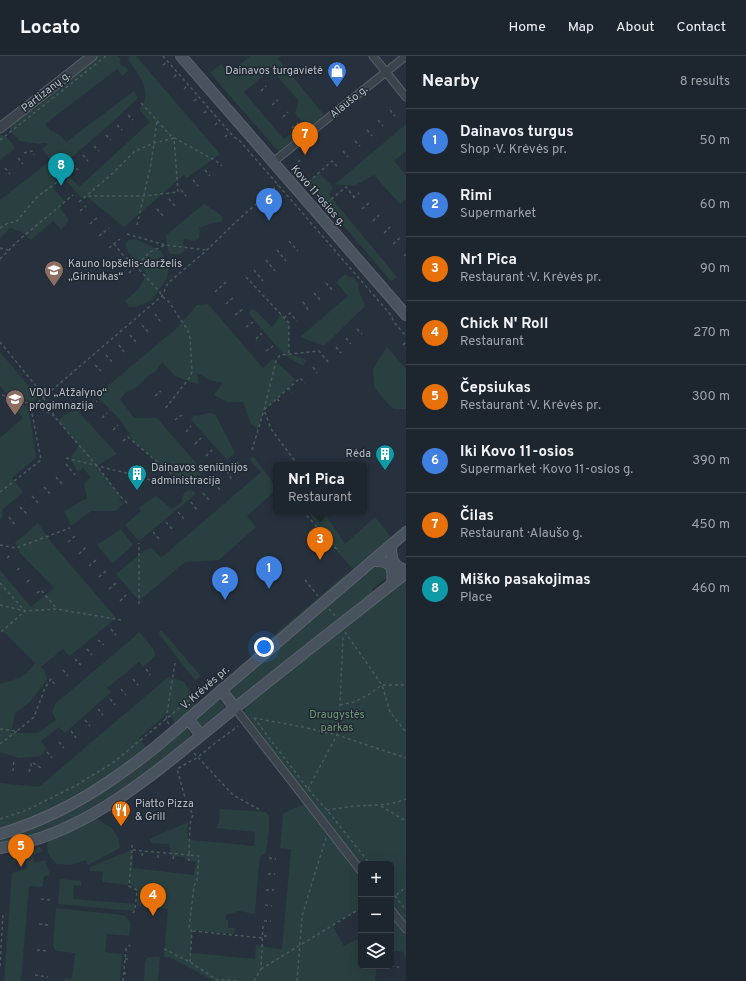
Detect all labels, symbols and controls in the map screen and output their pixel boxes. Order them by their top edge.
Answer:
text: Locato [20,16,80,40]
text: Home [509,19,546,36]
text: Map [568,19,594,36]
text: About [616,19,655,36]
text: Contact [677,19,726,36]
shop icon: Dainavos turgavietė [326,60,348,88]
place label: Dainavos turgavietė [225,64,323,78]
street label: Partizanų g. [18,68,74,116]
text: Nearby [422,71,479,93]
text: 8 results [680,74,730,90]
street label: Alaušo g. [327,82,371,122]
pin: 7 [292,122,318,155]
text: Dainavos turgus [460,123,574,142]
text: 1 [432,133,438,149]
text: 50 m [700,133,730,149]
text: Shop · V. Krėvės pr. [460,142,567,158]
pin: 8 [48,153,74,186]
street label: Kovo 11-osios g. [287,162,349,230]
text: Rimi [460,187,492,206]
pin: 6 [256,188,282,221]
text: 2 [431,197,439,213]
text: 60 m [700,197,730,213]
text: Supermarket [460,206,536,222]
text: Nr1 Pica [460,251,517,270]
place label: Kauno lopšelis-darželis „Girinukas“ [68,257,182,284]
school or university icon: Kauno lopšelis-darželis „Girinukas“ [43,259,65,287]
text: 3 [431,261,439,277]
text: 90 m [700,261,730,277]
text: Restaurant · V. Krėvės pr. [460,270,601,286]
text: Chick N' Roll [460,315,548,334]
text: 4 [431,325,439,341]
text: 270 m [693,325,730,341]
text: Restaurant [460,334,524,350]
text: Čepsiukas [460,379,531,398]
place label: VDU „Atžalyno“ progimnazija [29,386,107,413]
school or university icon: VDU „Atžalyno“ progimnazija [4,388,26,416]
text: 5 [431,389,439,405]
text: 300 m [692,389,730,405]
text: Restaurant · V. Krėvės pr. [460,398,601,414]
building icon: Rėda [374,443,396,471]
text: Iki Kovo 11-osios [460,443,574,462]
place label: Rėda [346,447,371,461]
text: 6 [431,453,439,469]
text: 390 m [692,453,730,469]
place label: Dainavos seniūnijos administracija [151,461,248,488]
popup [273,462,367,514]
text: Supermarket · Kovo 11-osios g. [460,462,633,478]
building icon: Dainavos seniūnijos administracija [126,463,148,491]
text: Nr1 Pica [288,471,345,490]
text: Restaurant [288,490,352,506]
text: Čilas [460,507,494,526]
text: 7 [432,517,438,533]
text: 450 m [691,517,730,533]
text: Restaurant · Alaušo g. [460,526,583,542]
pin: 3 [307,527,333,560]
pin: 1 [256,556,282,589]
pin: 2 [212,567,238,600]
text: Miško pasakojimas [460,571,591,590]
text: 8 [431,581,439,597]
text: 460 m [692,581,730,597]
text: Place [460,590,492,606]
your location [254,637,274,657]
street label: V. Krėvės pr. [178,663,232,713]
park label: Draugystės parkas [309,708,365,735]
place label: Piatto Pizza & Grill [135,797,194,824]
restaurant icon: Piatto Pizza & Grill [110,799,132,827]
pin: 5 [8,834,34,867]
map controls [358,861,394,969]
button: + [358,861,394,897]
pin: 4 [140,883,166,916]
button: − [358,897,394,933]
button: layers [358,933,394,969]

